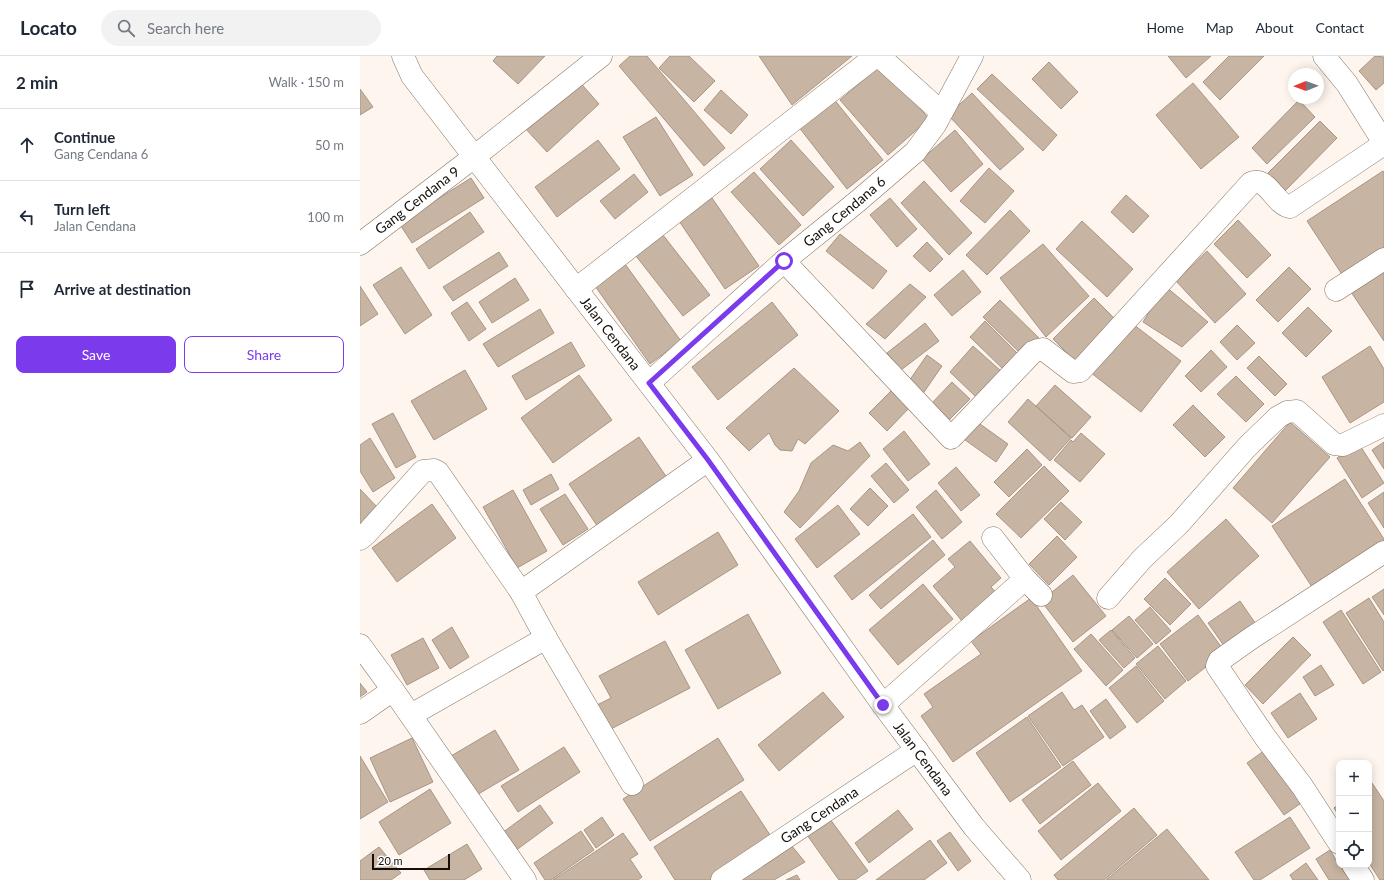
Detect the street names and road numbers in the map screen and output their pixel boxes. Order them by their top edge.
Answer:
street label: Gang Cendana 9 [371,162,462,237]
street label: Gang Cendana 6 [799,172,889,250]
street label: Jalan Cendana [577,293,645,373]
street label: Jalan Cendana [890,718,957,799]
street label: Gang Cendana [777,783,861,847]

